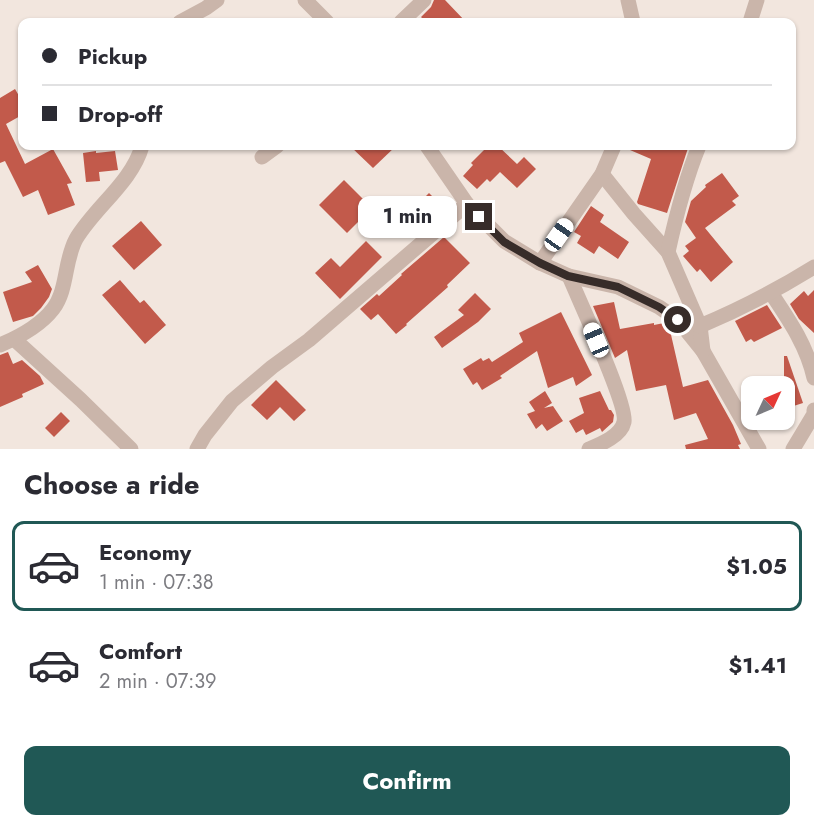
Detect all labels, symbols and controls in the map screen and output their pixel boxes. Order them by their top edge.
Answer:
text: Pickup [78,40,147,72]
text: Drop-off [78,98,162,130]
callout: 1 min [359,196,458,238]
text: 1 min [383,202,432,231]
route end [465,203,492,230]
car [541,215,577,255]
route start [664,306,691,333]
car [581,320,611,360]
north arrow [741,376,795,430]
map controls [741,376,795,430]
text: Choose a ride [24,465,199,504]
text: Economy [99,536,191,568]
icon: car [27,539,81,593]
text: $1.05 [726,550,787,582]
text: 1 min · 07:38 [99,568,214,597]
text: Comfort [99,635,182,667]
icon: car [27,638,81,692]
text: $1.41 [728,649,787,681]
text: 2 min · 07:39 [99,667,217,696]
button: Confirm [24,746,790,815]

